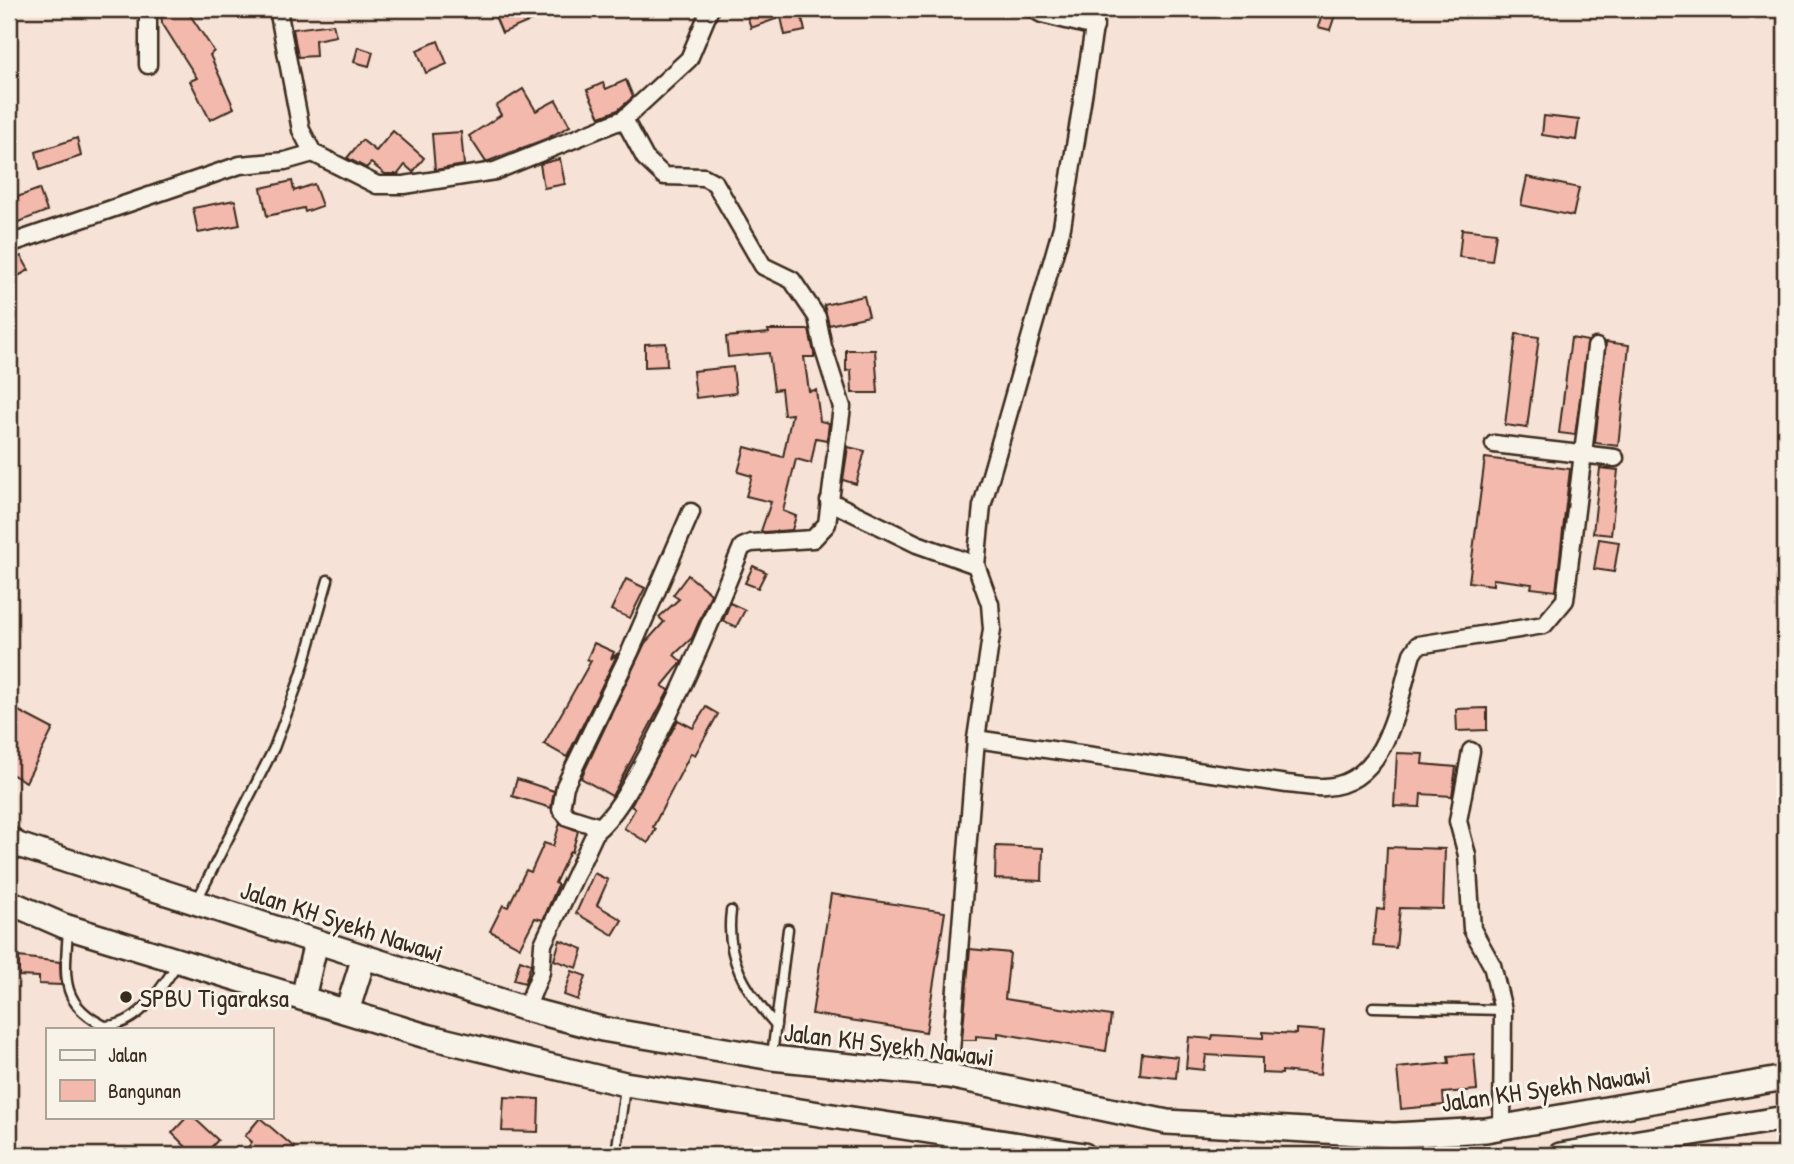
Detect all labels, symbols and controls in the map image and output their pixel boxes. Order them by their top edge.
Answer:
street label: Jalan KH Syekh Nawawi [236,872,448,970]
place label: SPBU Tigaraksa [140,980,289,1015]
marker: SPBU Tigaraksa [118,989,134,1005]
street label: Jalan KH Syekh Nawawi [782,1014,996,1074]
legend [46,1028,273,1118]
text: Jalan [108,1040,147,1069]
street label: Jalan KH Syekh Nawawi [1439,1056,1653,1120]
text: Bangunan [108,1076,181,1105]

